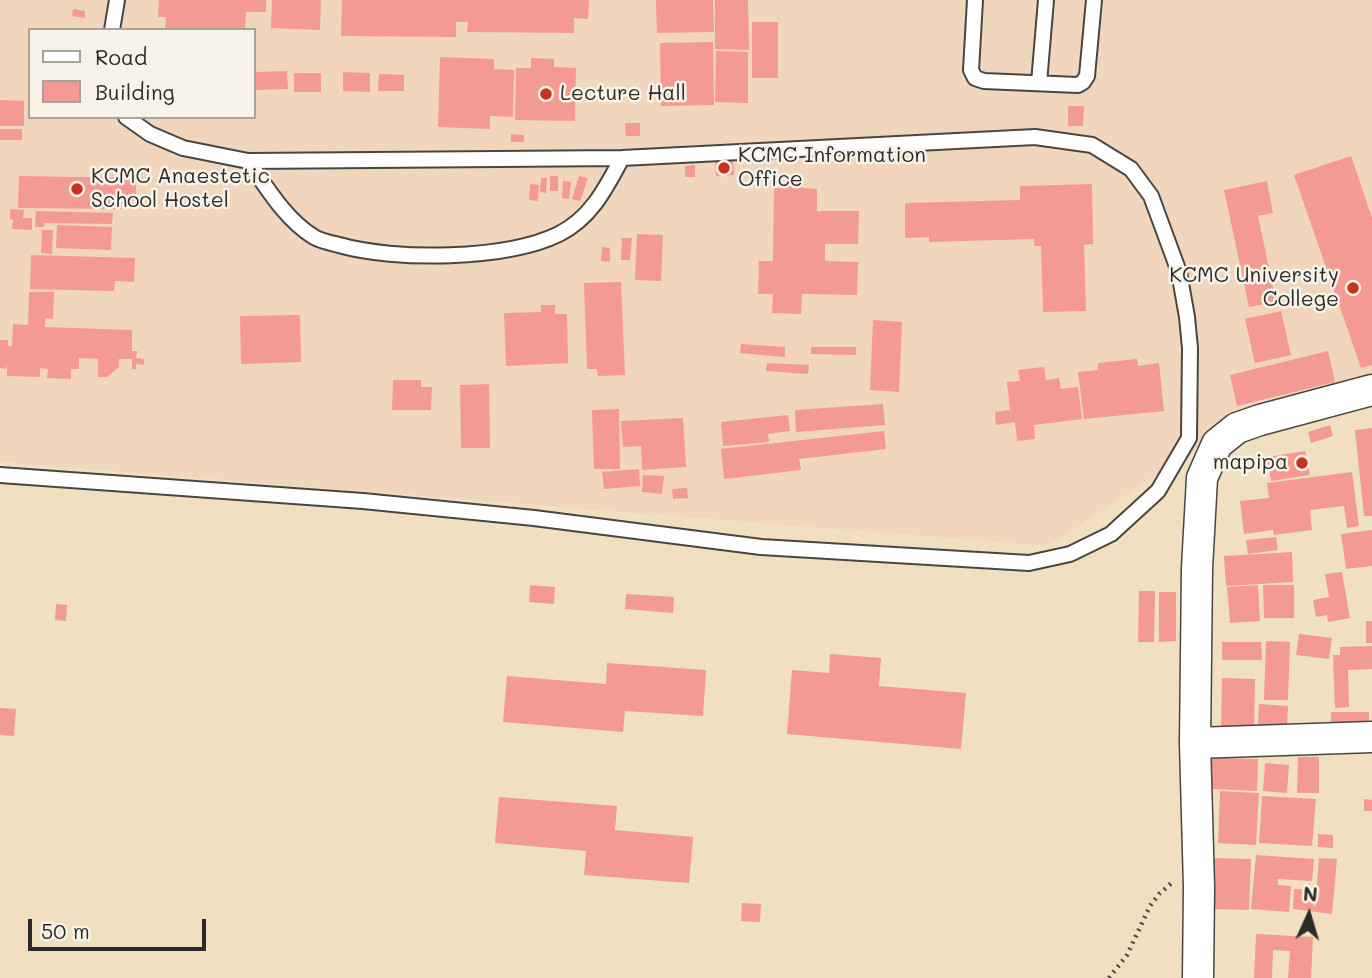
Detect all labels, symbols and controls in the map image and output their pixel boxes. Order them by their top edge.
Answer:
legend [28,28,256,119]
text: Road [95,43,147,70]
text: Building [95,78,175,105]
place label: Lecture Hall [560,81,686,107]
marker: Lecture Hall [538,86,554,102]
place label: KCMC Information Office [738,143,926,193]
marker: KCMC Information Office [716,160,732,176]
place label: KCMC Anaestetic School Hostel [91,164,270,214]
marker: KCMC Anaestetic School Hostel [69,181,85,197]
place label: KCMC University College [1169,263,1339,313]
marker: KCMC University College [1345,280,1361,296]
place label: mapipa [1213,450,1288,476]
marker: mapipa [1294,455,1310,471]
north arrow [1274,880,1344,950]
text: N [1302,881,1319,907]
scale bar [32,904,210,948]
text: 50 m [41,917,90,944]

